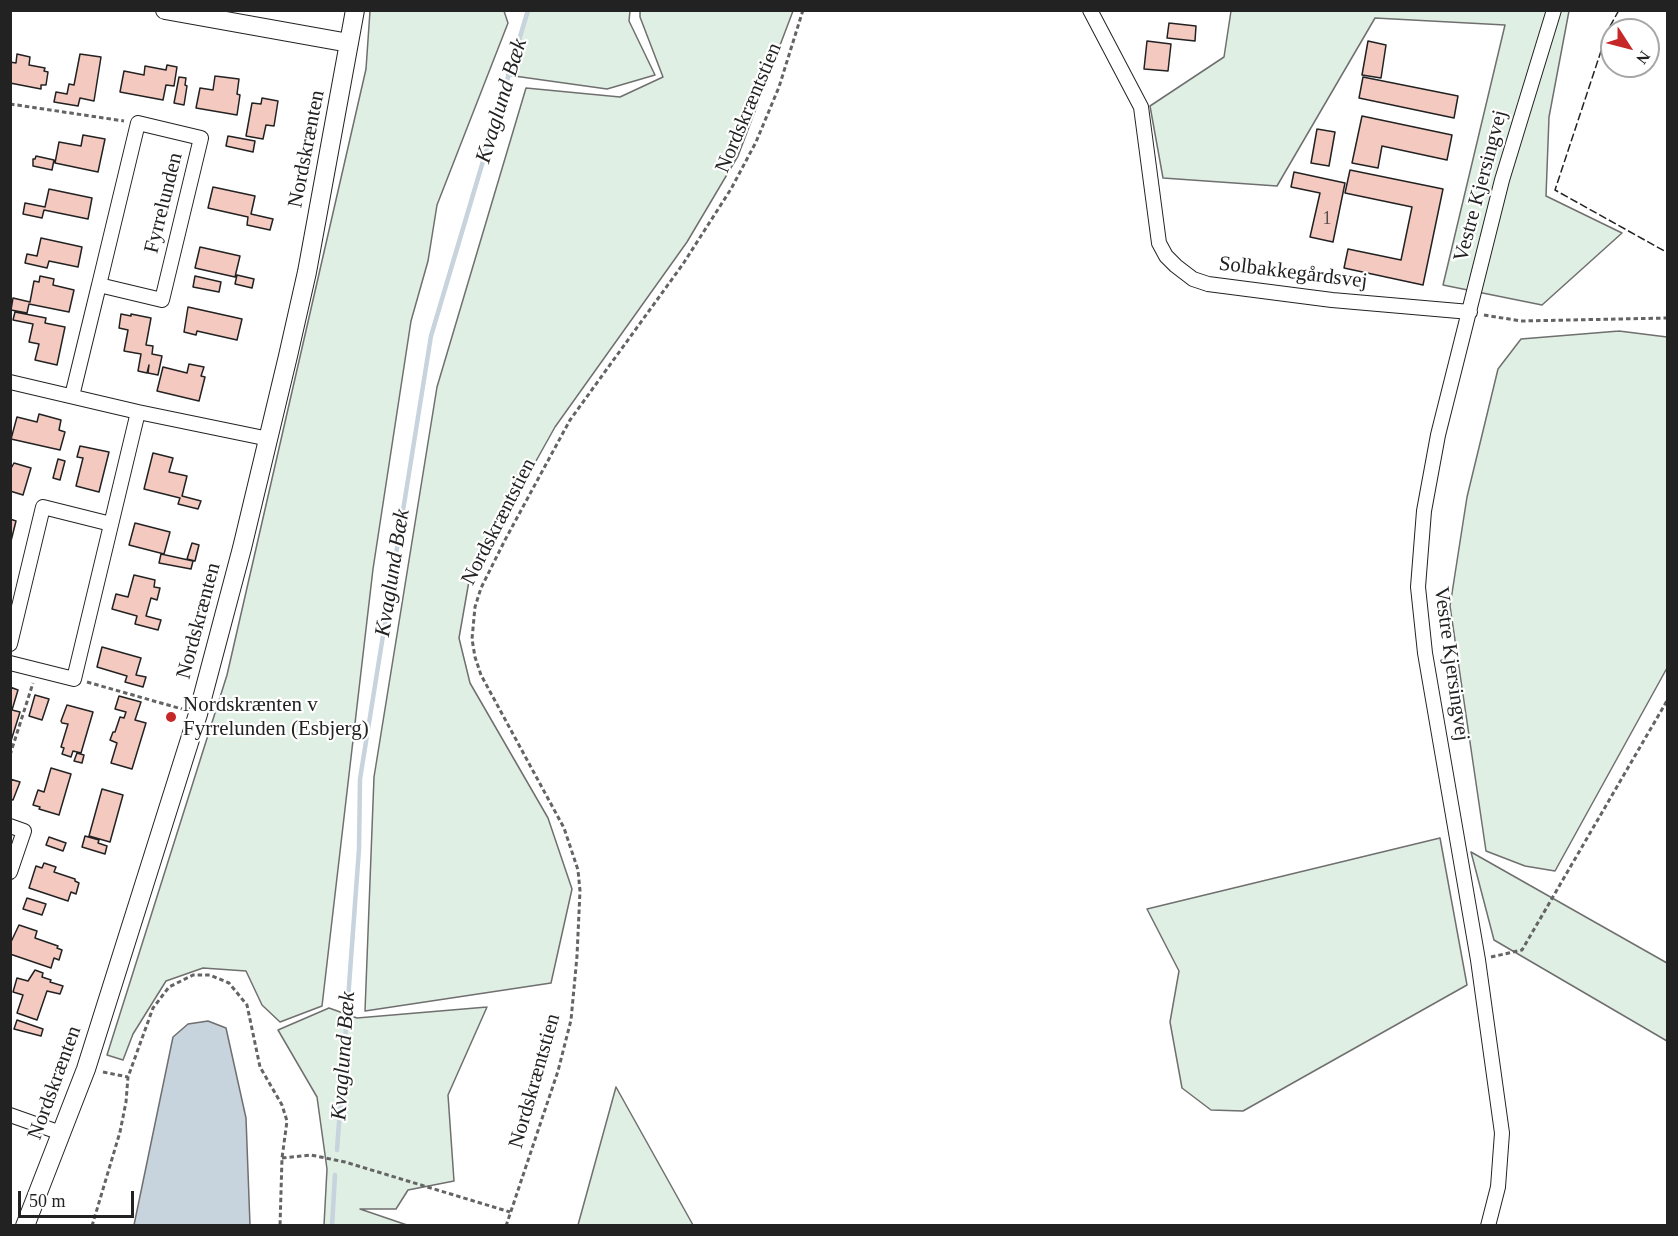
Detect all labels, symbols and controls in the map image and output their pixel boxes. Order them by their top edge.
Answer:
north arrow [1600,18,1660,78]
water label: Kvaglund Bæk [471,35,533,167]
street label: Nordskræntstien [710,39,788,177]
text: N [1633,48,1654,67]
street label: Nordskrænten [283,88,331,210]
street label: Vestre Kjersingvej [1449,108,1513,264]
street label: Fyrrelunden [139,150,189,256]
house number: 1 [1322,208,1332,230]
street label: Solbakkegårdsvej [1217,251,1369,295]
street label: Nordskræntstien [456,454,542,590]
water label: Kvaglund Bæk [370,507,416,639]
street label: Nordskrænten [171,560,227,682]
street label: Vestre Kjersingvej [1428,585,1474,743]
place label: Nordskrænten v Fyrrelunden (Esbjerg) [183,692,369,742]
marker: Nordskrænten v Fyrrelunden (Esbjerg) [164,710,178,724]
water label: Kvaglund Bæk [326,991,362,1121]
street label: Nordskræntstien [504,1011,566,1151]
street label: Nordskrænten [23,1023,87,1143]
scale bar [21,1179,136,1217]
text: 50 m [29,1191,66,1211]

